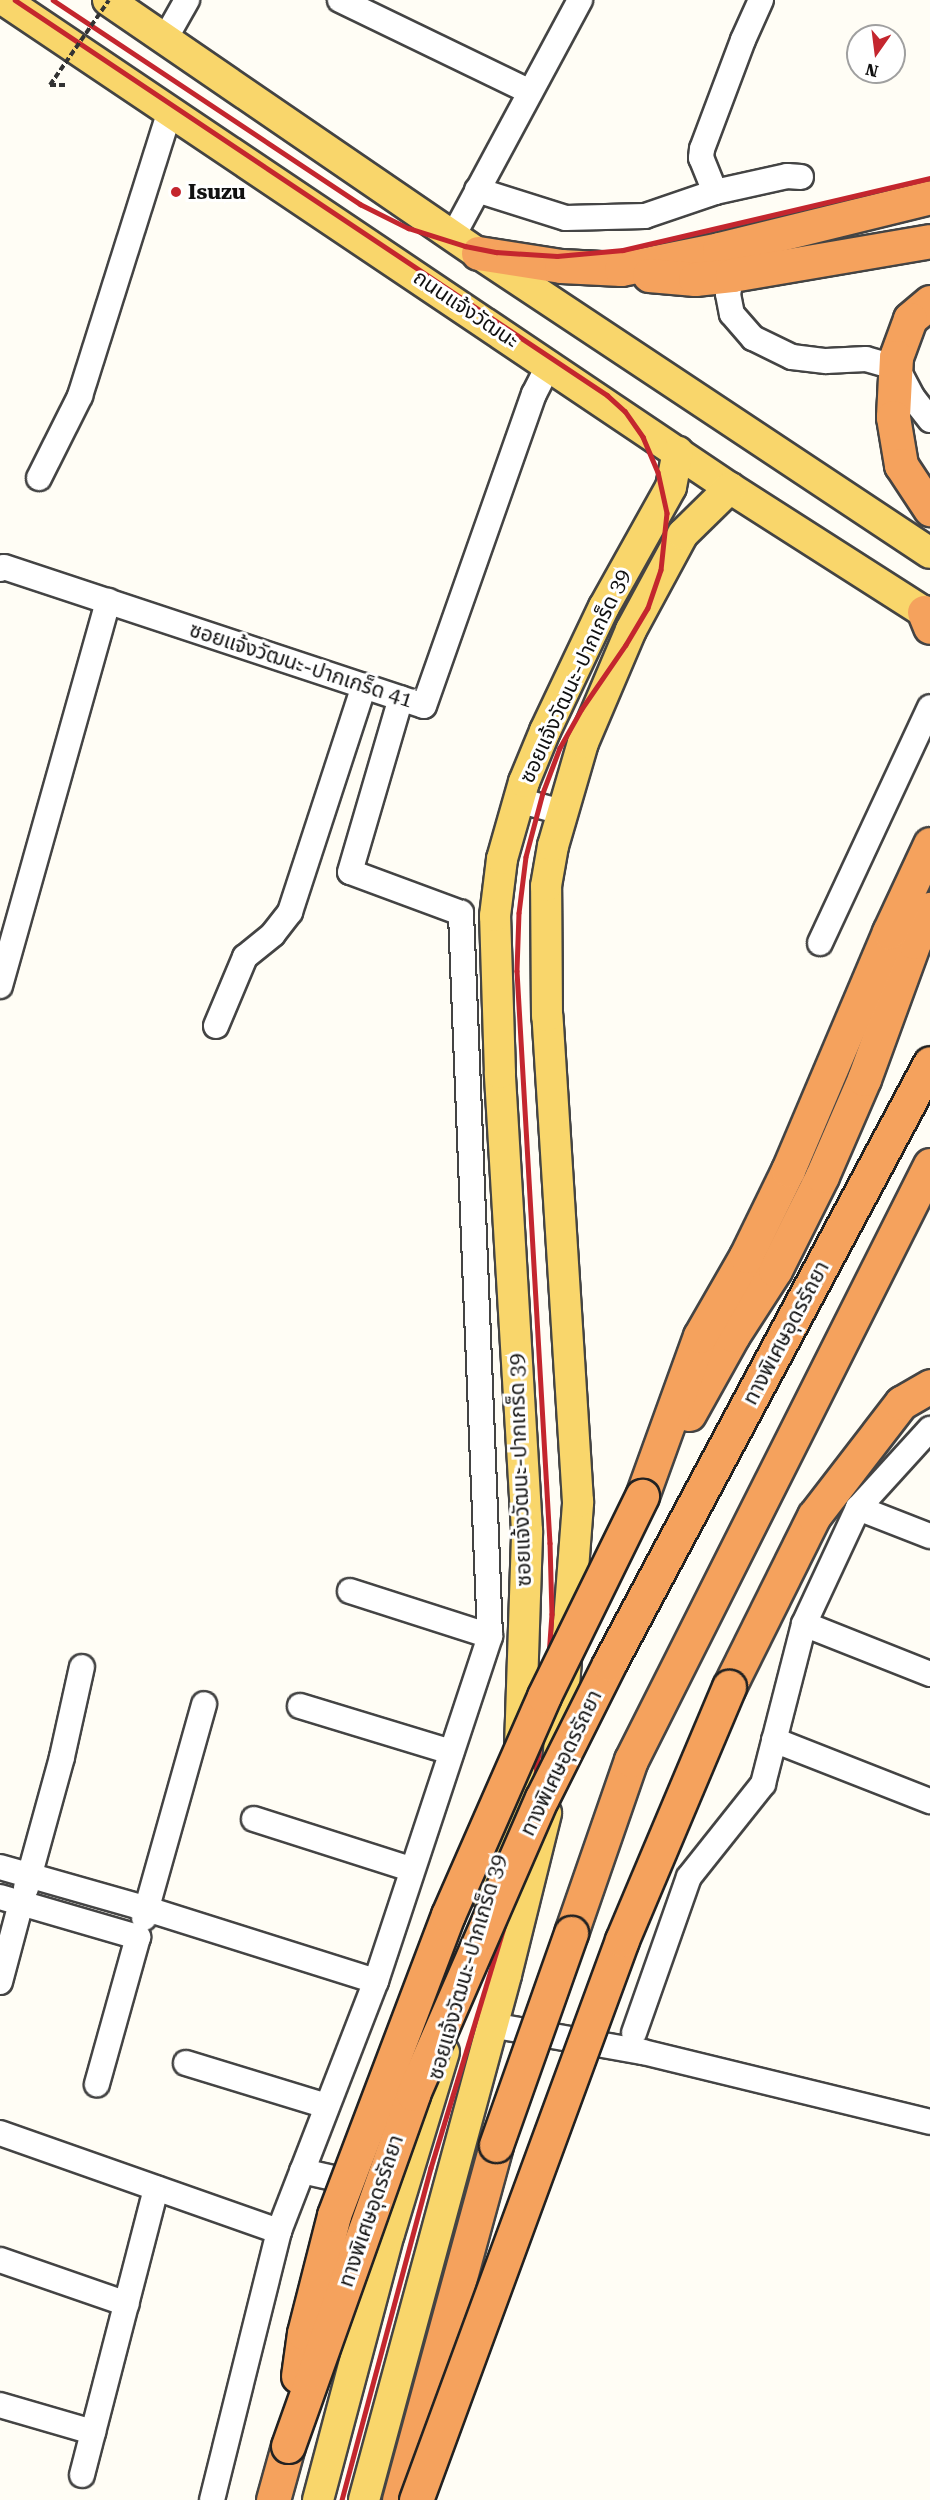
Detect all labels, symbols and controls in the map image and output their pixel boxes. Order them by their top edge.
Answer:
north arrow [846,24,906,84]
text: N [864,59,880,81]
place label: Isuzu [188,179,246,205]
marker: Isuzu [169,185,183,199]
street label: ถนนแจ้งวัฒนะ [409,265,523,353]
street label: ซอยแจ้งวัฒนะ-ปากเกร็ด 39 [514,565,636,787]
street label: ซอยแจ้งวัฒนะ-ปากเกร็ด 41 [186,617,416,713]
street label: ทางพิเศษอุดรรัถยา [738,1257,834,1409]
street label: ซอยแจ้งวัฒนะ-ปากเกร็ด 39 [503,1353,537,1587]
street label: ทางพิเศษอุดรรัถยา [515,1686,607,1840]
street label: ซอยแจ้งวัฒนะ-ปากเกร็ด 39 [423,1851,511,2083]
street label: ทางพิเศษอุดรรัถยา [333,2132,409,2290]

